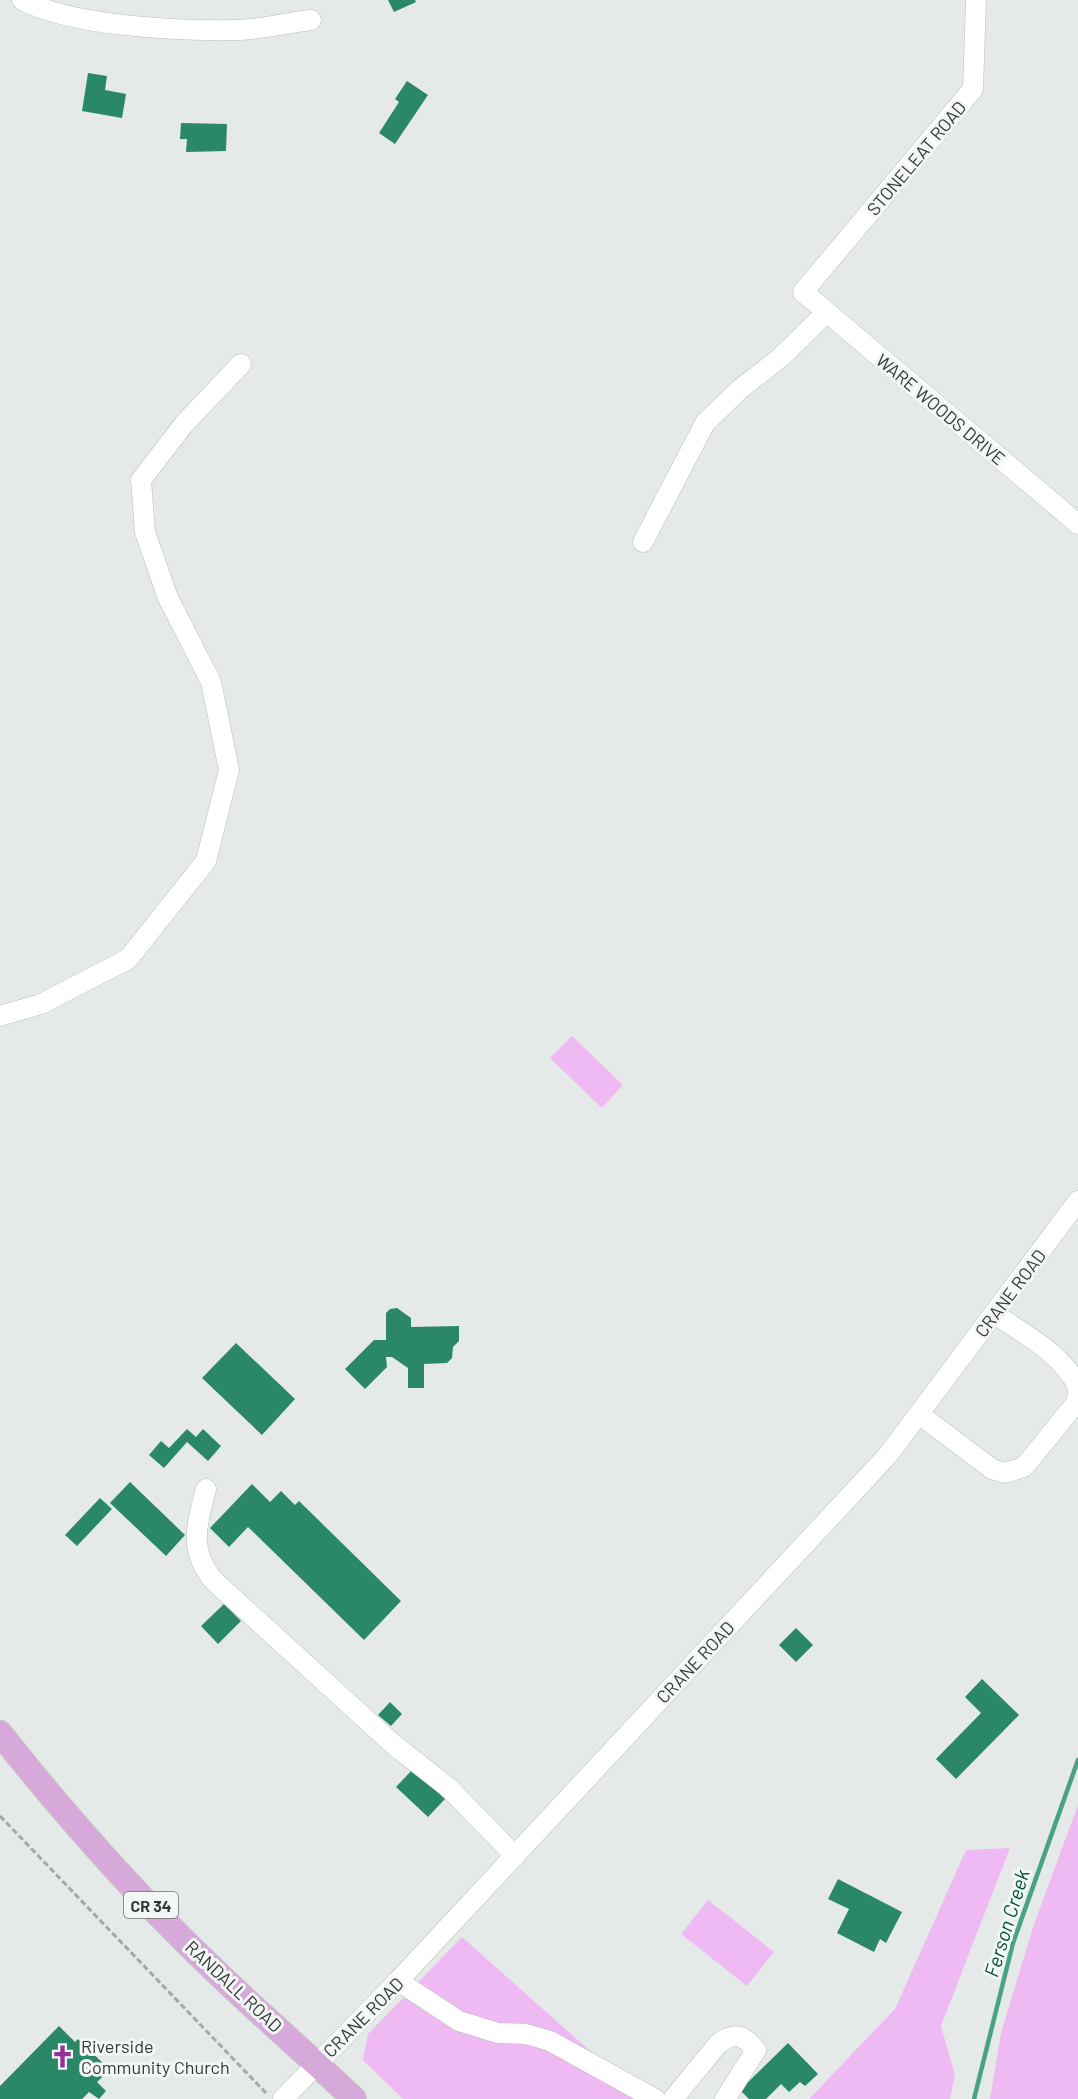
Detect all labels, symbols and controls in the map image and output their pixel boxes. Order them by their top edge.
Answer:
street label: STONELEAT ROAD [862,96,970,220]
street label: WARE WOODS DRIVE [872,349,1010,469]
street label: CRANE ROAD [970,1245,1050,1341]
street label: CRANE ROAD [651,1616,739,1708]
water label: Ferson Creek [978,1866,1034,1980]
road number: CR 34 [124,1892,178,1918]
street label: RANDALL ROAD [181,1936,287,2036]
street label: CRANE ROAD [318,1972,408,2062]
place label: Riverside Community Church [81,2035,230,2078]
church icon: Riverside Community Church [50,2043,76,2069]

